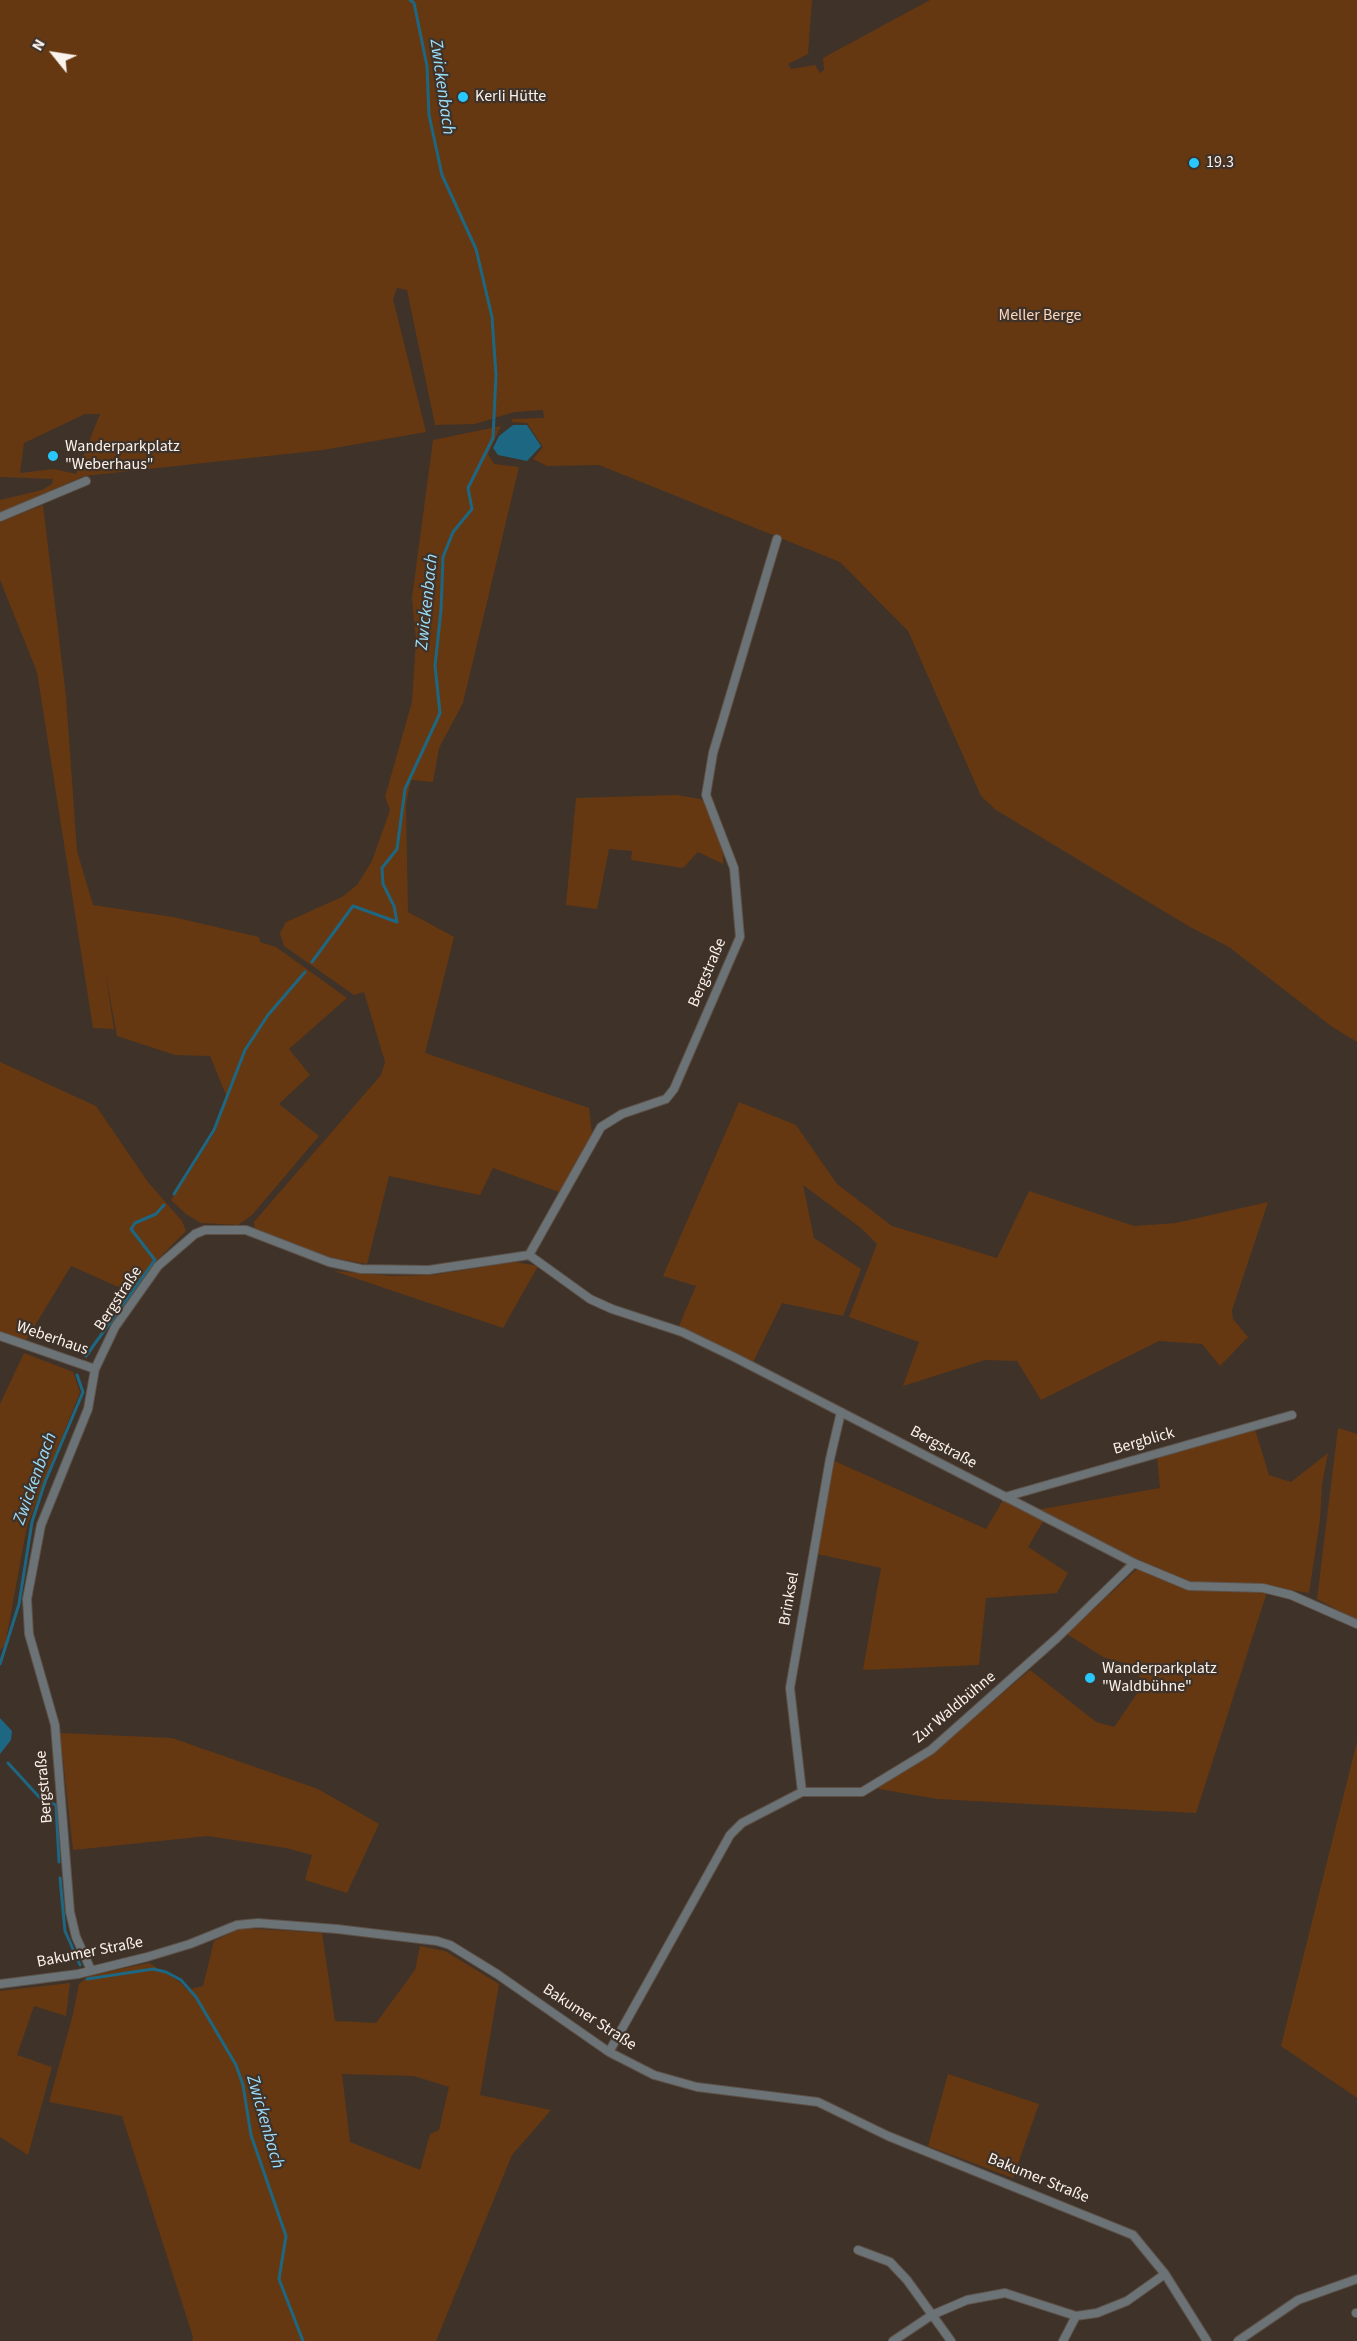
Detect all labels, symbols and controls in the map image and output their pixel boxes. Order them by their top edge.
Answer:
north arrow [24,24,84,84]
text: N [26,35,51,55]
water label: Zwickenbach [424,38,458,136]
place label: Kerli Hütte [475,87,546,107]
marker: Kerli Hütte [456,90,470,104]
place label: 19.3 [1206,153,1234,173]
marker: 19.3 [1187,156,1201,170]
park label: Meller Berge [999,306,1081,326]
place label: Wanderparkplatz "Weberhaus" [65,437,180,475]
marker: Wanderparkplatz "Weberhaus" [46,449,60,463]
water label: Zwickenbach [412,553,444,651]
street label: Bergstraße [685,936,731,1010]
street label: Bergstraße [91,1263,147,1335]
street label: Weberhaus [13,1318,91,1360]
street label: Bergstraße [906,1422,980,1474]
street label: Bergblick [1111,1424,1177,1460]
water label: Zwickenbach [9,1430,63,1528]
street label: Brinksel [776,1571,804,1627]
place label: Wanderparkplatz "Waldbühne" [1102,1659,1217,1697]
street label: Zur Waldbühne [910,1668,1000,1748]
marker: Wanderparkplatz "Waldbühne" [1083,1671,1097,1685]
street label: Bergstraße [32,1750,58,1824]
street label: Bakumer Straße [35,1933,145,1973]
street label: Bakumer Straße [539,1981,639,2055]
water label: Zwickenbach [240,2073,288,2171]
street label: Bakumer Straße [984,2150,1092,2208]

